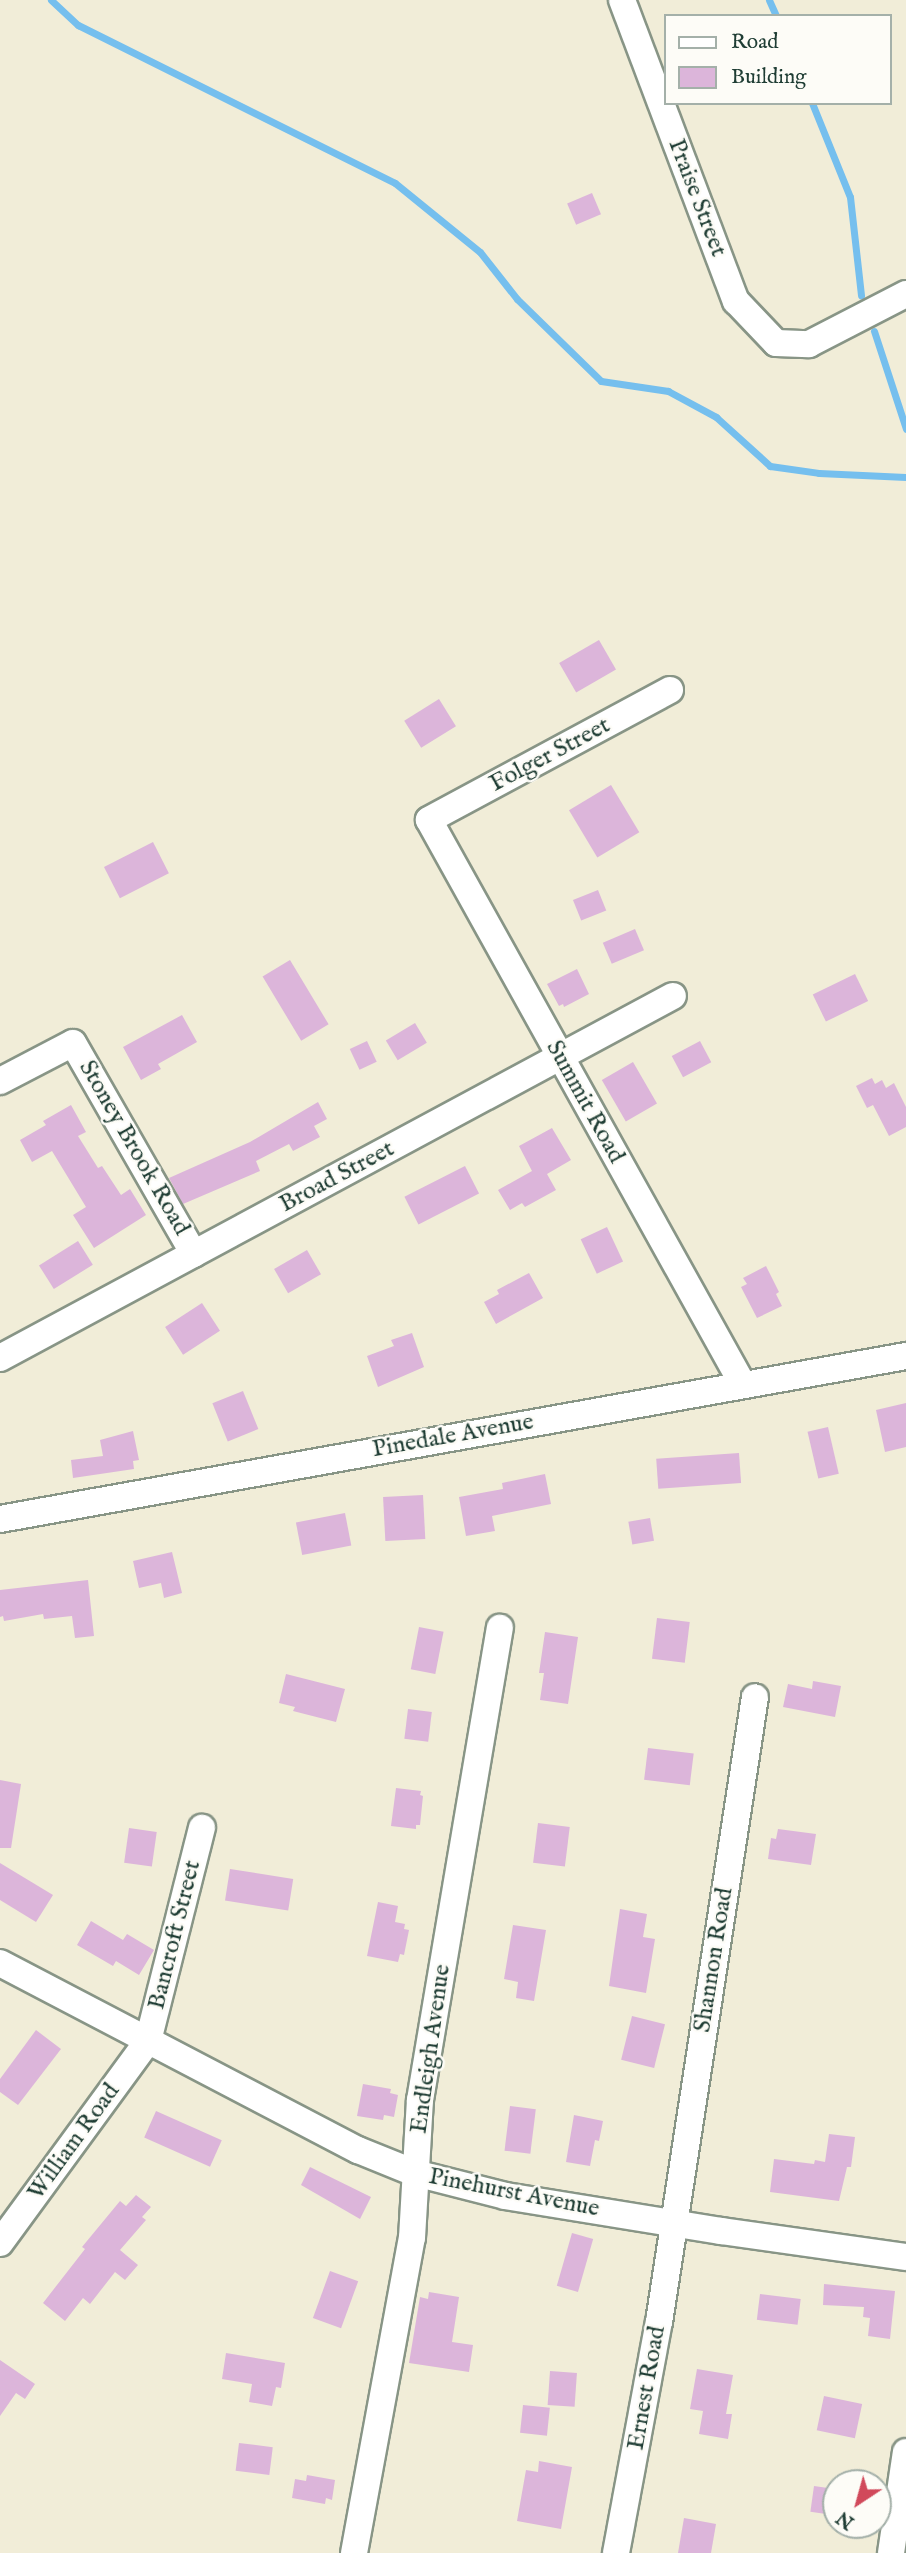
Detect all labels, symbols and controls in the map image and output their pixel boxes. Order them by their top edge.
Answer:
legend [664,14,892,105]
text: Road [731,29,778,56]
text: Building [731,64,806,91]
street label: Praise Street [661,135,733,261]
street label: Folger Street [485,711,615,799]
street label: Summit Road [539,1036,631,1168]
street label: Stoney Brook Road [72,1056,196,1240]
street label: Broad Street [275,1135,399,1219]
street label: Pinedale Avenue [370,1408,536,1464]
street label: Bancroft Street [143,1857,207,2013]
street label: Shannon Road [688,1886,740,2034]
street label: Endleigh Avenue [405,1963,457,2135]
street label: William Road [22,2078,126,2206]
street label: Pinehurst Avenue [426,2162,602,2224]
street label: Ernest Road [622,2324,672,2452]
north arrow [822,2469,892,2539]
text: N [832,2505,860,2534]

